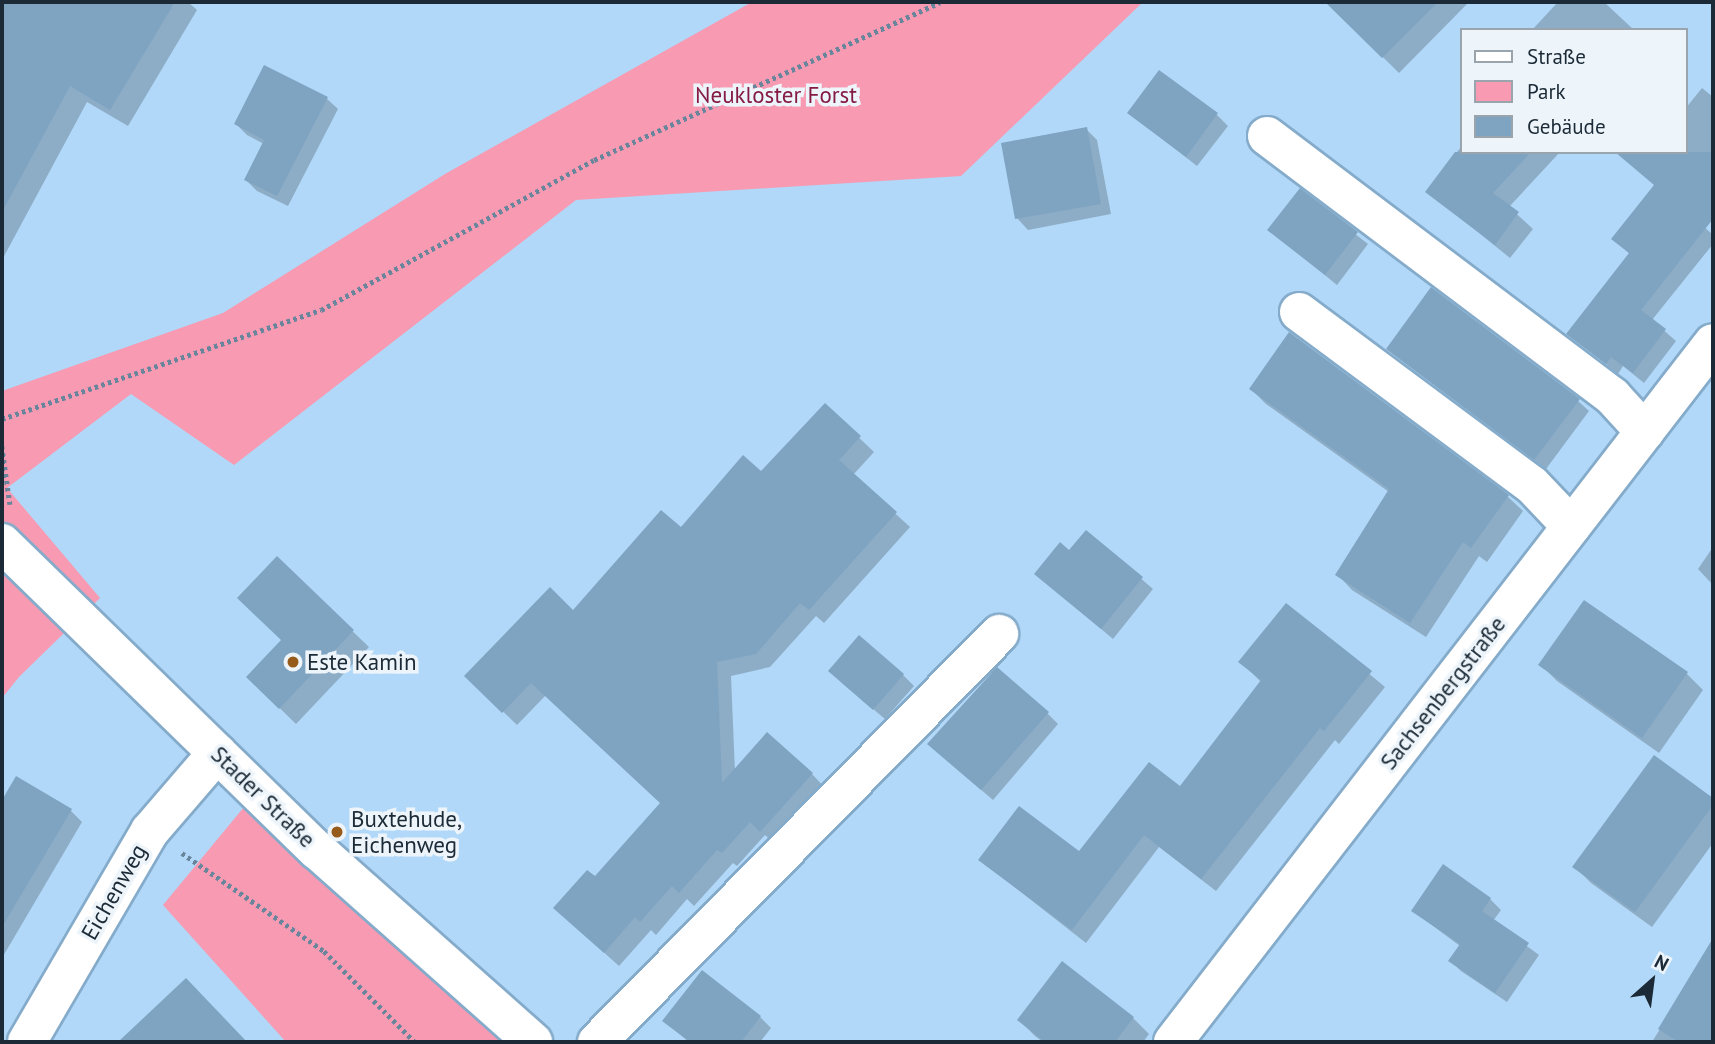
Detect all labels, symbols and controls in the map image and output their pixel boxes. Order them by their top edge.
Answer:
legend [1460,28,1687,154]
text: Straße [1527,43,1586,70]
text: Park [1527,78,1566,105]
park label: Neukloster Forst [695,81,857,109]
text: Gebäude [1527,113,1606,140]
street label: Sachsenbergstraße [1375,611,1511,775]
place label: Este Kamin [307,648,417,676]
marker: Este Kamin [285,654,301,670]
street label: Stader Straße [205,741,321,853]
place label: Buxtehude, Eichenweg [351,805,462,859]
marker: Buxtehude, Eichenweg [329,824,345,840]
street label: Eichenweg [76,839,152,945]
north arrow [1617,946,1687,1016]
text: N [1651,949,1673,976]

